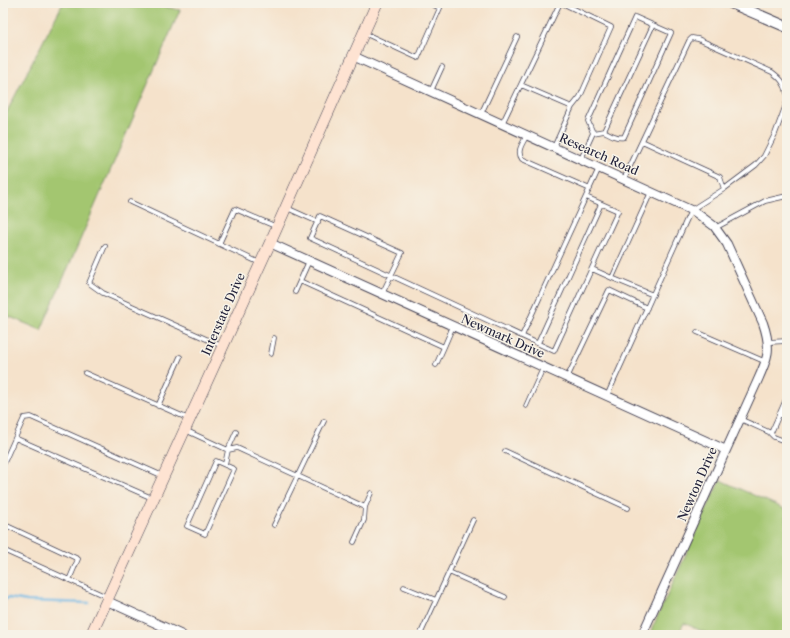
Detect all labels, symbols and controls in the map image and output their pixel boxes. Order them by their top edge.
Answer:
street label: Research Road [557,130,642,178]
street label: Interstate Drive [198,270,248,358]
street label: Newmark Drive [459,311,547,361]
street label: Newton Drive [674,444,720,523]

